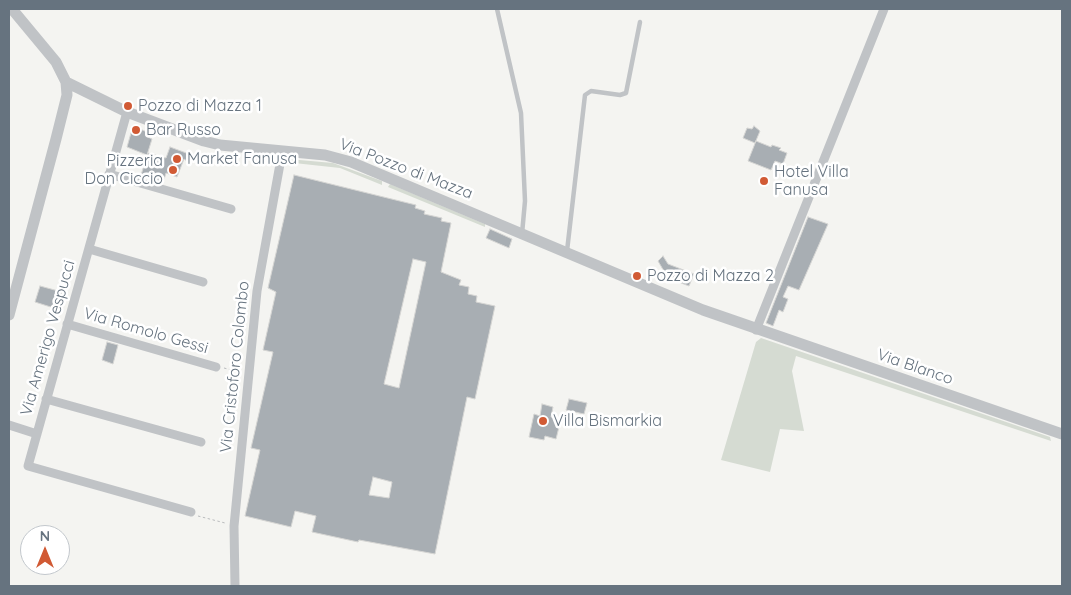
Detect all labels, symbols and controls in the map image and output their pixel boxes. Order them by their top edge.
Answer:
place label: Pozzo di Mazza 1 [138,96,262,116]
marker: Pozzo di Mazza 1 [122,100,134,112]
place label: Bar Russo [146,120,221,140]
marker: Bar Russo [130,124,142,136]
street label: Via Pozzo di Mazza [336,135,476,203]
place label: Market Fanusa [187,149,297,169]
place label: Pizzeria Don Ciccio [85,151,163,189]
marker: Market Fanusa [171,153,183,165]
place label: Hotel Villa Fanusa [774,162,849,200]
marker: Pizzeria Don Ciccio [167,164,179,176]
marker: Hotel Villa Fanusa [758,175,770,187]
street label: Via Amerigo Vespucci [17,258,79,418]
place label: Pozzo di Mazza 2 [647,266,774,286]
marker: Pozzo di Mazza 2 [631,270,643,282]
street label: Via Cristoforo Colombo [216,280,254,454]
street label: Via Romolo Gessi [81,304,211,358]
street label: Via Blanco [874,345,956,389]
place label: Villa Bismarkia [553,411,662,431]
marker: Villa Bismarkia [537,415,549,427]
north arrow [20,525,70,575]
text: N [40,527,50,545]

